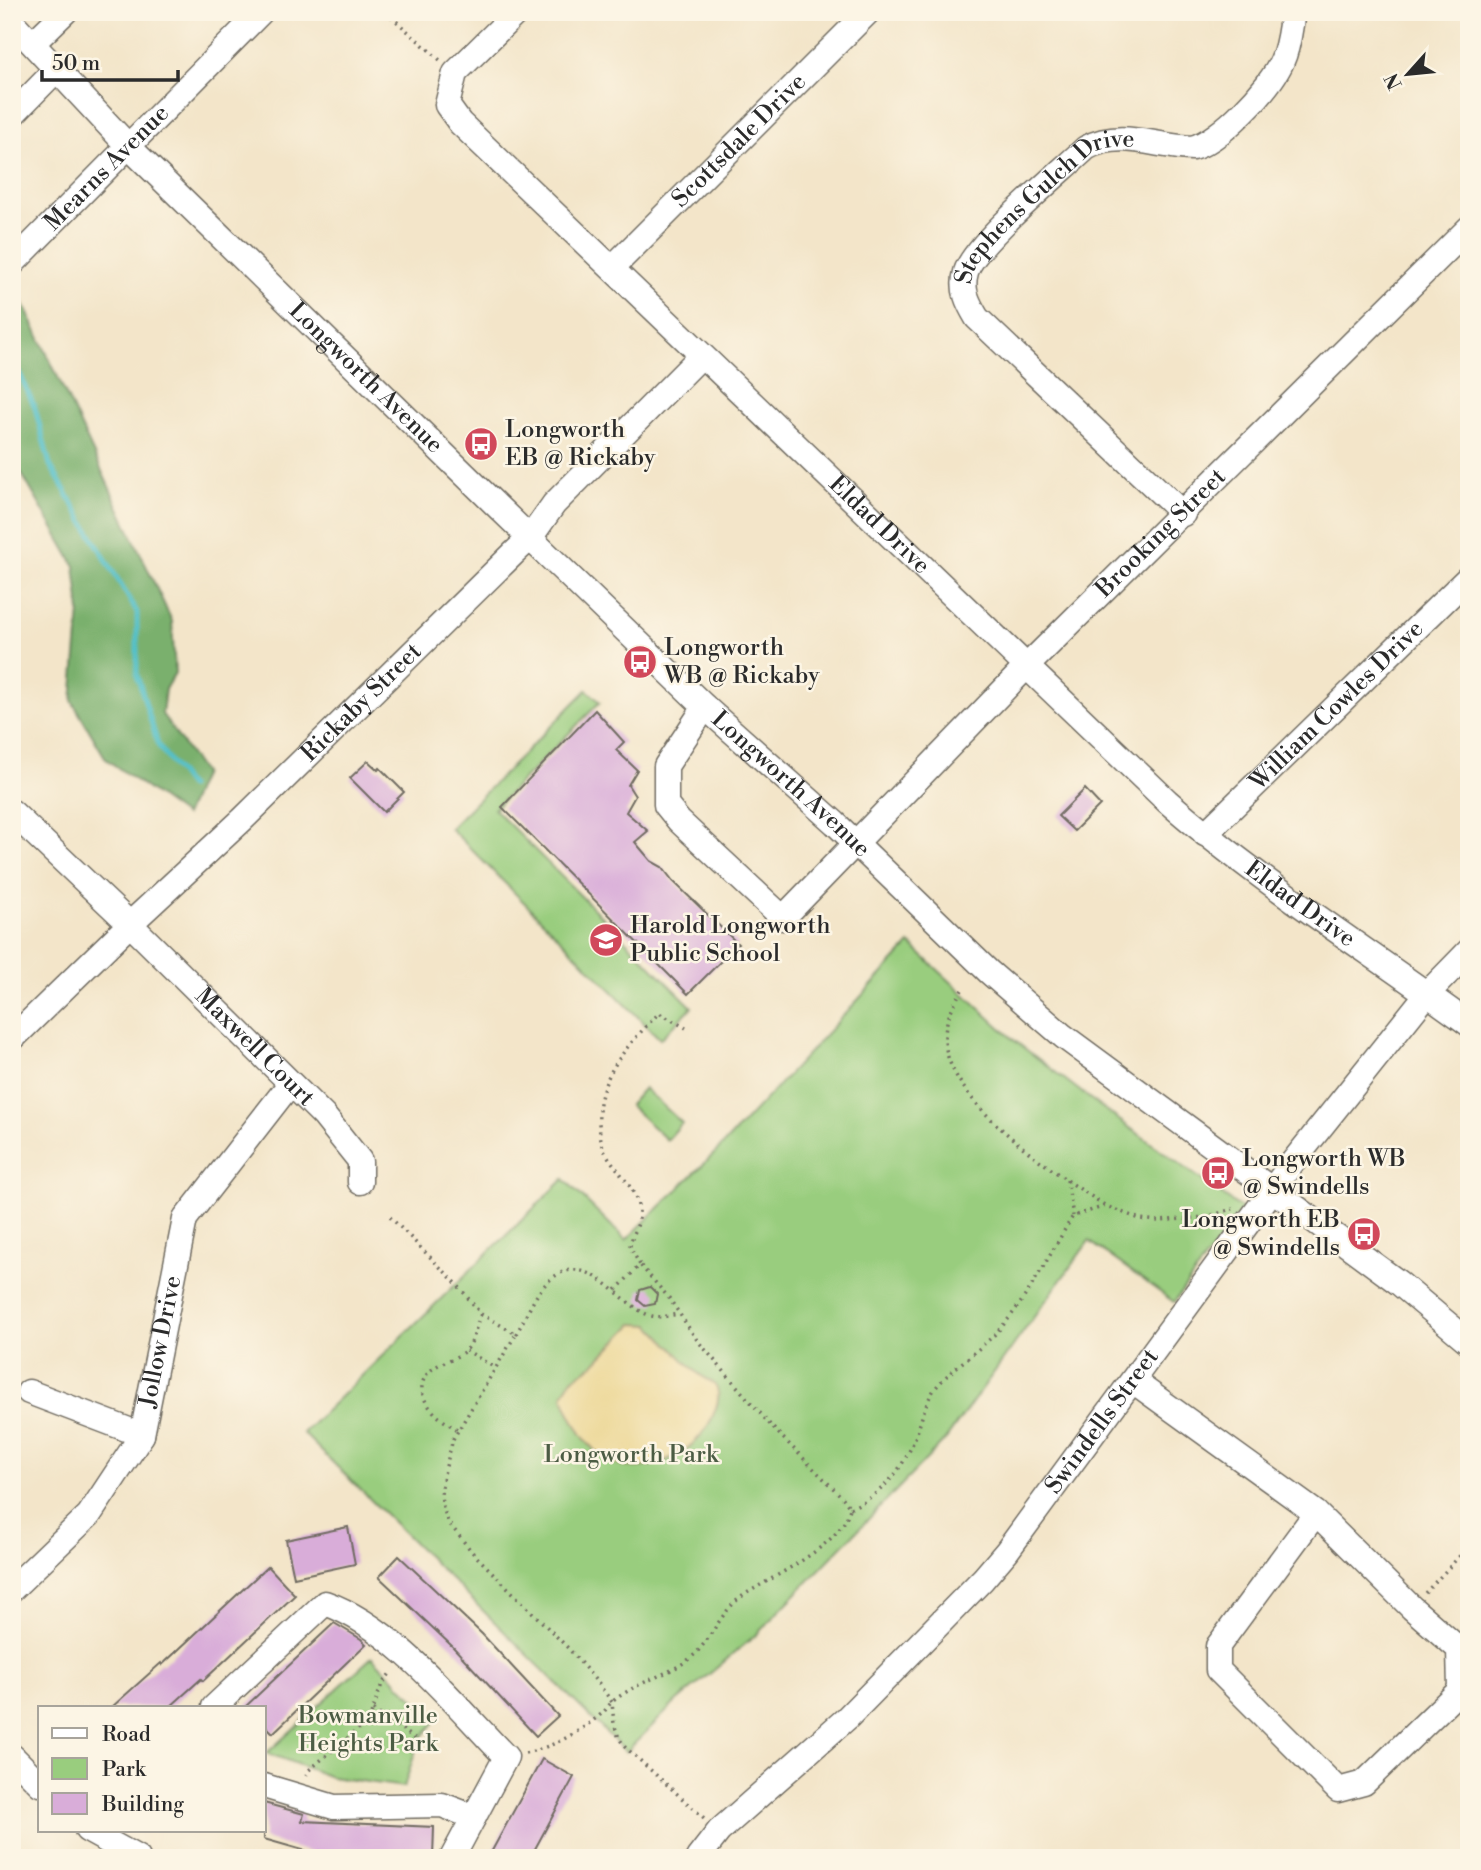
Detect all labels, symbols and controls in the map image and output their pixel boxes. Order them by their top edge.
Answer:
scale bar [42,38,178,82]
north arrow [1372,38,1442,108]
text: 50 m [52,51,100,77]
street label: Scottsdale Drive [666,67,813,214]
text: N [1380,69,1408,93]
street label: Mearns Avenue [38,99,176,237]
street label: Stephens Gulch Drive [949,124,1135,286]
street label: Longworth Avenue [282,296,449,460]
place label: Longworth EB @ Rickaby [505,415,656,473]
bus stop icon: Longworth EB @ Rickaby [462,425,500,463]
street label: Brooking Street [1089,462,1233,605]
street label: Eldad Drive [822,469,936,581]
street label: William Cowles Drive [1243,614,1430,798]
place label: Longworth WB @ Rickaby [663,633,820,691]
street label: Rickaby Street [295,637,428,769]
bus stop icon: Longworth WB @ Rickaby [621,643,659,681]
street label: Longworth Avenue [705,705,877,864]
street label: Eldad Drive [1239,854,1361,954]
place label: Harold Longworth Public School [630,911,831,969]
school or university icon: Harold Longworth Public School [587,921,625,959]
street label: Maxwell Court [188,982,321,1113]
place label: Longworth WB @ Swindells [1242,1144,1406,1202]
bus stop icon: Longworth WB @ Swindells [1199,1154,1237,1192]
place label: Longworth EB @ Swindells [1182,1205,1340,1263]
bus stop icon: Longworth EB @ Swindells [1345,1215,1383,1253]
street label: Jollow Drive [133,1273,188,1411]
street label: Swindells Street [1039,1343,1166,1500]
park label: Longworth Park [544,1440,720,1470]
park label: Bowmanville Heights Park [297,1701,439,1759]
legend [38,1706,266,1832]
text: Road [102,1722,151,1748]
text: Park [102,1757,147,1783]
text: Building [101,1792,184,1818]

